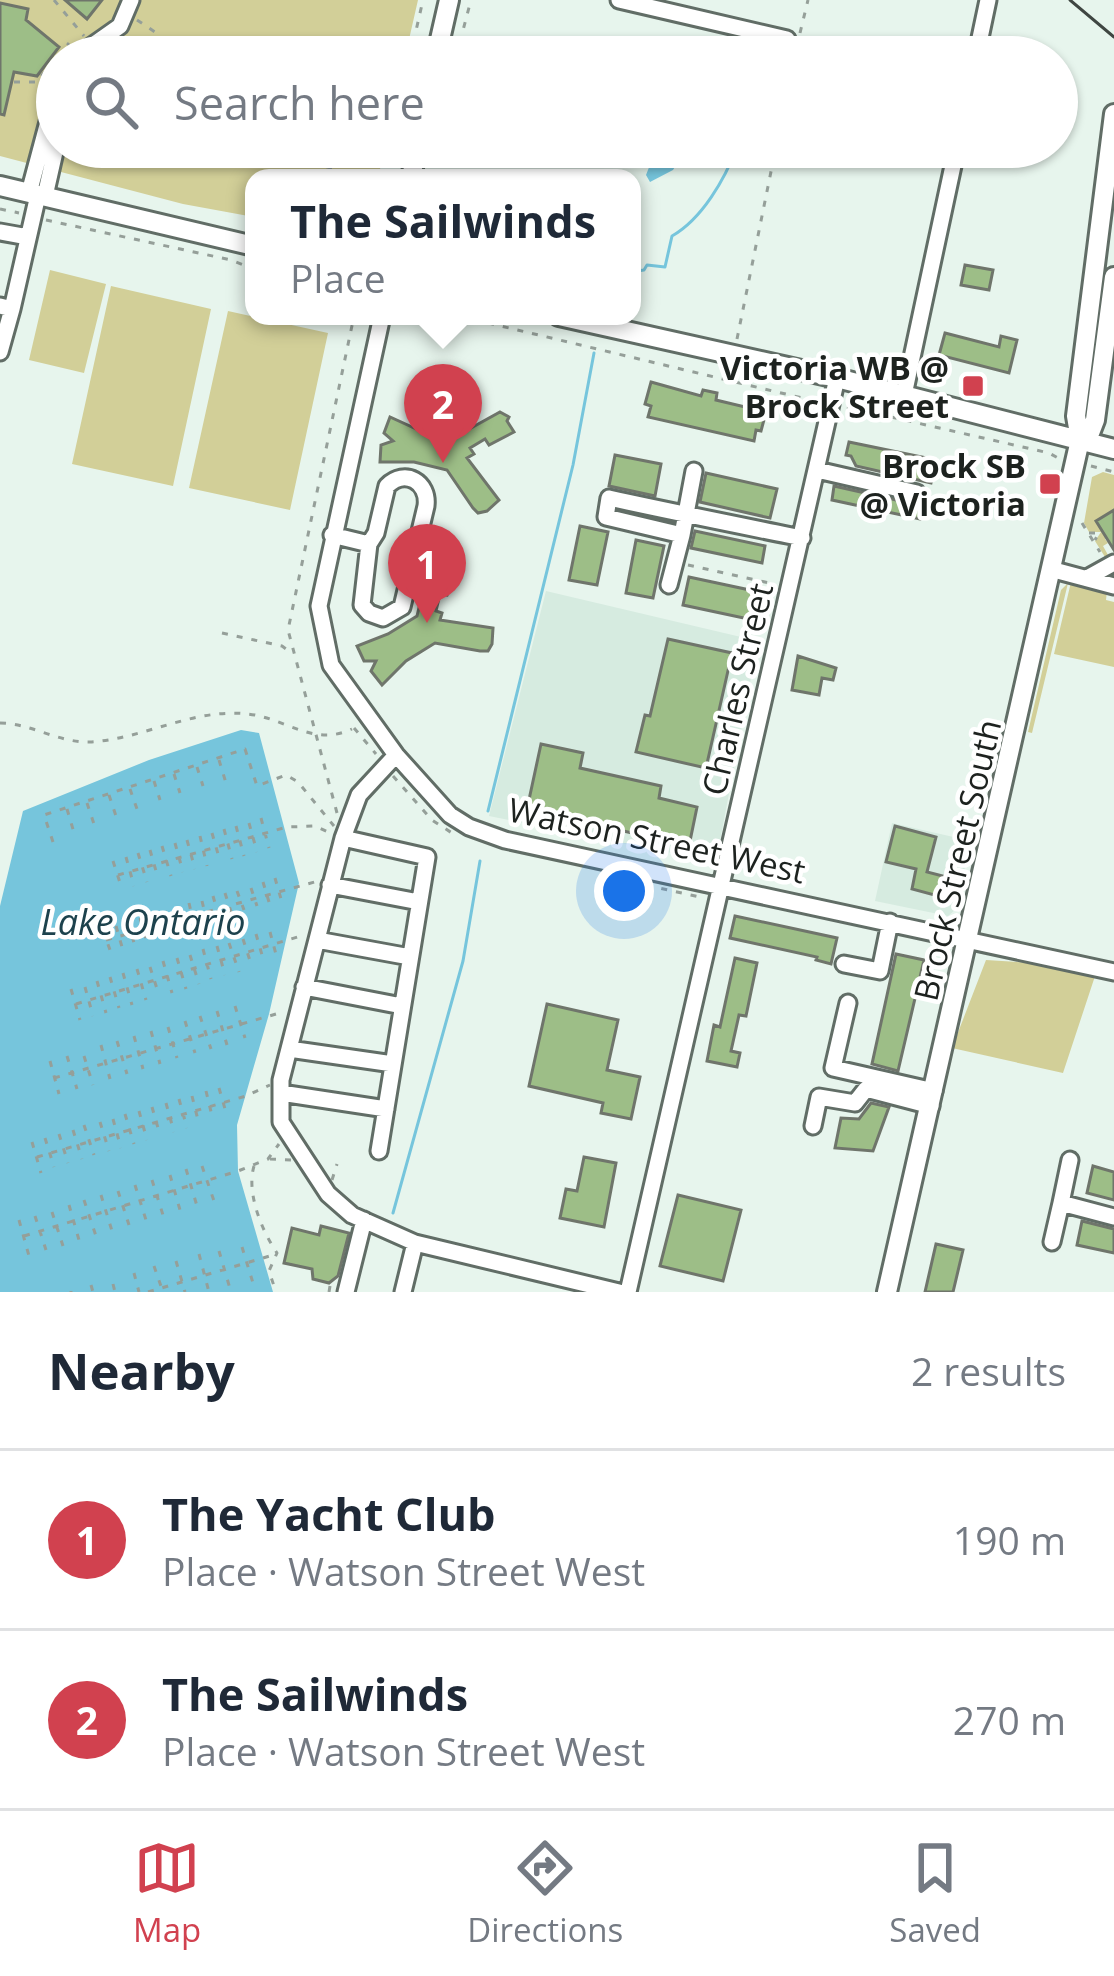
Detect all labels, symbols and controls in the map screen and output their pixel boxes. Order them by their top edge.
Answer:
search box [36,36,1078,168]
icon: search [78,69,144,135]
text: Search here [174,72,425,133]
popup [245,169,641,325]
text: The Sailwinds [290,190,596,251]
text: Place [290,251,386,304]
place label: Victoria WB @ Brock Street [720,345,949,428]
pin: 2 [404,364,482,463]
marker: Victoria WB @ Brock Street [960,373,986,399]
place label: Brock SB @ Victoria [860,443,1026,526]
marker: Brock SB @ Victoria [1037,471,1063,497]
pin: 1 [388,524,466,623]
street label: Charles Street [691,579,783,799]
street label: Brock Street South [903,715,1011,1005]
street label: Watson Street West [505,787,809,893]
your location [594,861,654,921]
water label: Lake Ontario [41,897,245,946]
text: Nearby [48,1335,235,1405]
text: 2 results [911,1344,1066,1397]
text: The Yacht Club [162,1483,496,1544]
text: 1 [76,1513,98,1566]
text: 190 m [953,1513,1066,1566]
text: Place · Watson Street West [162,1544,645,1597]
text: The Sailwinds [162,1663,468,1724]
text: 2 [76,1693,98,1746]
text: 270 m [953,1693,1066,1746]
text: Place · Watson Street West [162,1724,645,1777]
tab: Map [133,1835,201,1952]
tab: Directions [467,1835,623,1952]
tab: Saved [889,1835,981,1952]

